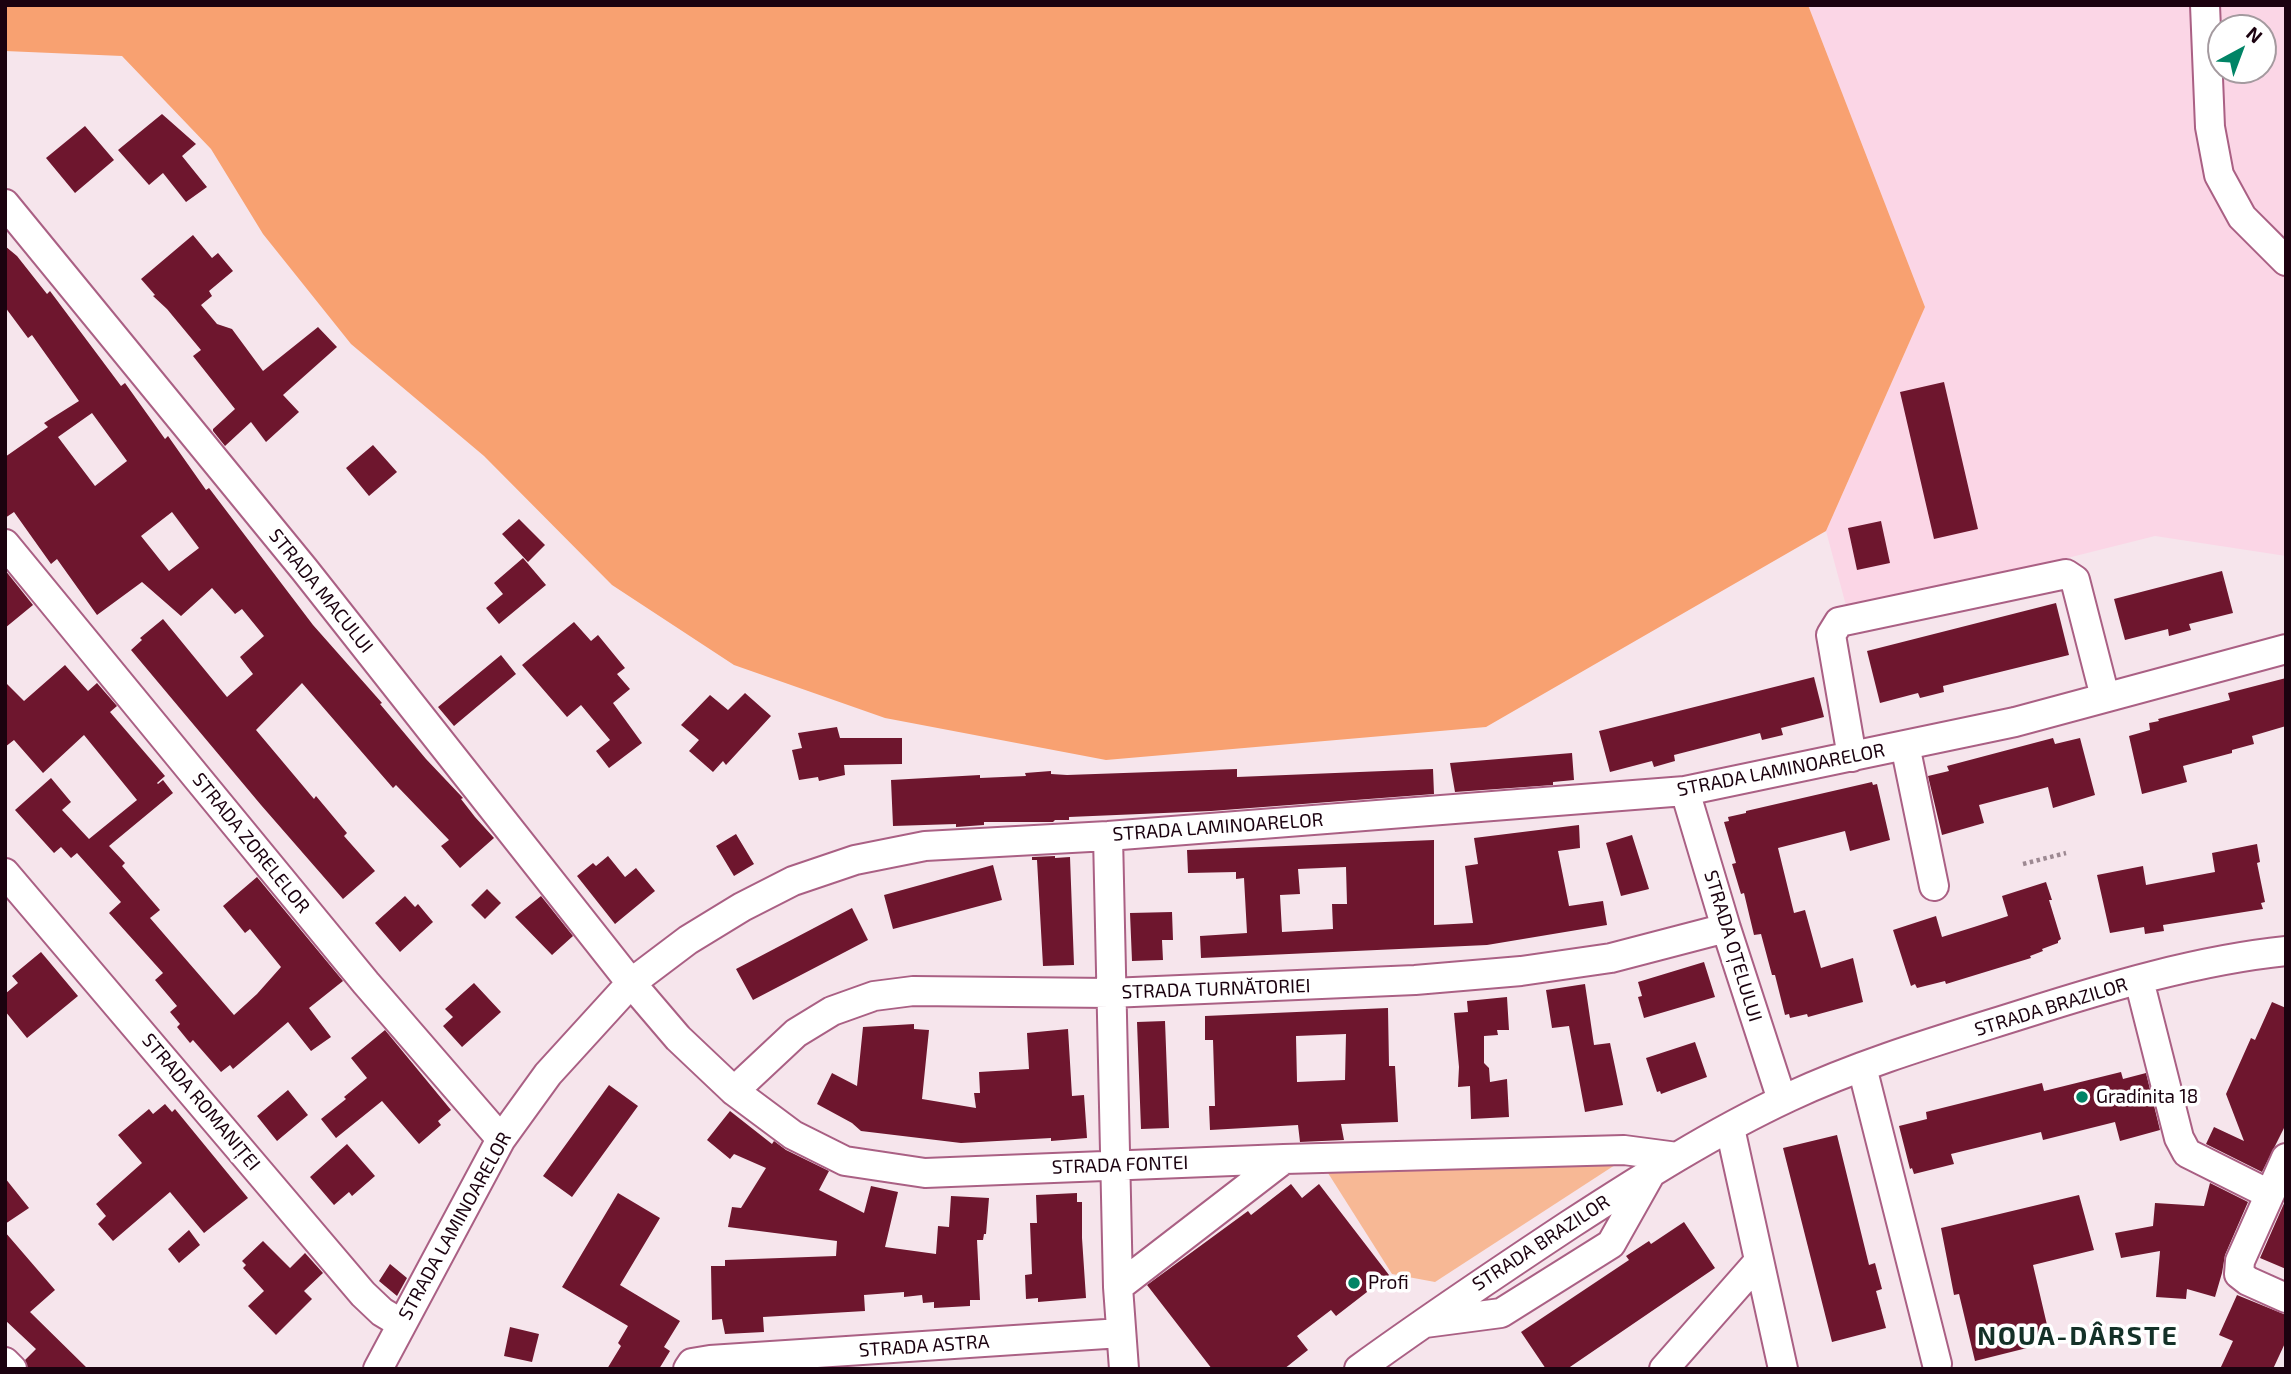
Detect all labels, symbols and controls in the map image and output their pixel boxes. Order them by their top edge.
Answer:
north arrow [2207,14,2277,84]
text: N [2242,21,2268,47]
street label: STRADA MACULUI [264,524,378,658]
street label: STRADA LAMINOARELOR [1675,739,1887,801]
street label: STRADA ZORELELOR [187,768,315,918]
street label: STRADA LAMINOARELOR [1112,808,1324,846]
street label: STRADA OȚELULUI [1699,868,1767,1024]
street label: STRADA BRAZILOR [1972,973,2130,1041]
street label: STRADA TURNĂTORIEI [1121,974,1311,1004]
street label: STRADA ROMANIȚEI [137,1029,265,1175]
place label: Gradinita 18 [2096,1086,2198,1108]
marker: Gradinita 18 [2074,1089,2090,1105]
street label: STRADA LAMINOARELOR [394,1128,516,1324]
street label: STRADA FONTEI [1051,1151,1189,1179]
street label: STRADA BRAZILOR [1468,1190,1614,1296]
place label: Profi [1368,1272,1409,1294]
marker: Profi [1346,1275,1362,1291]
district label: NOUA-DÂRSTE [1979,1320,2177,1352]
street label: STRADA ASTRA [858,1330,990,1362]

